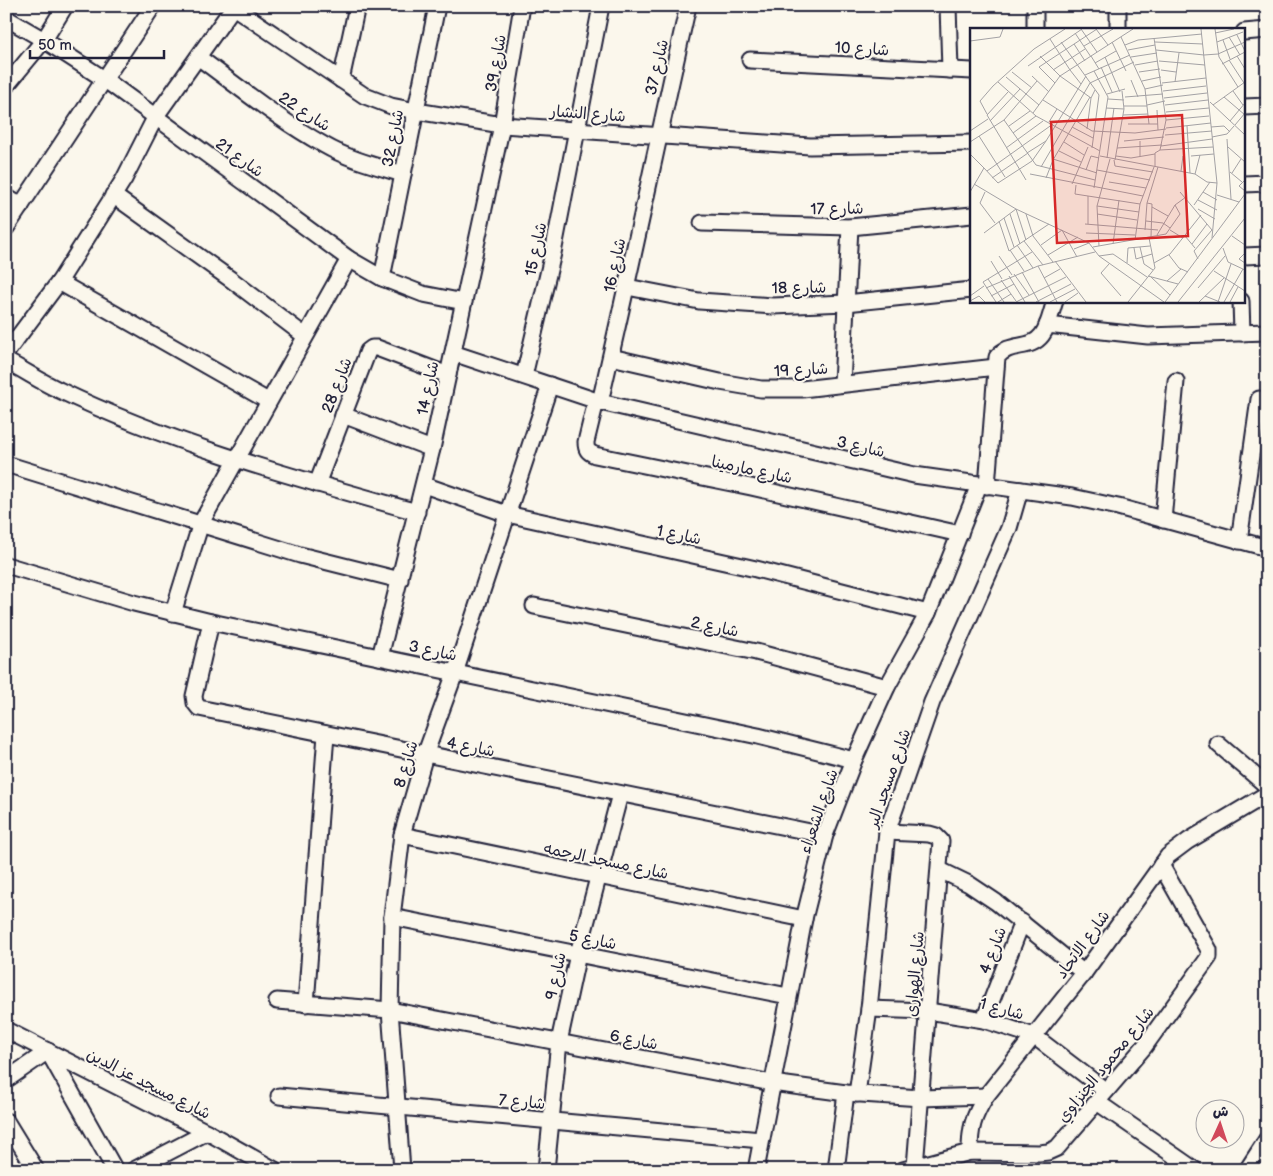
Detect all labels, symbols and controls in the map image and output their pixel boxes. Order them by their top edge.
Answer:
scale bar [30,28,164,60]
inset map [970,28,1246,302]
street label: شارع 39 [482,33,512,94]
text: 50 m [38,36,72,55]
street label: شارع 37 [642,38,674,97]
street label: شارع 10 [834,39,890,61]
street label: شارع 22 [274,89,334,137]
street label: شارع النشار [547,102,626,128]
street label: شارع 32 [379,108,409,169]
street label: شارع 21 [211,135,267,183]
street label: شارع 17 [810,200,864,220]
street label: شارع 15 [522,221,552,278]
street label: شارع 16 [600,236,631,294]
street label: شارع 18 [772,279,826,299]
street label: شارع 28 [318,355,358,416]
street label: شارع 14 [413,359,444,417]
street label: شارع 19 [773,360,829,382]
street label: شارع 3 [835,433,887,463]
street label: شارع مارمينا [709,453,794,489]
street label: شارع 1 [654,521,703,550]
street label: شارع 2 [689,613,740,643]
street label: شارع 3 [407,637,459,667]
street label: شارع مسجد البر [863,726,916,833]
street label: شارع 4 [445,733,496,762]
street label: شارع 8 [390,739,424,791]
street label: شارع الشعراء [796,767,844,857]
street label: شارع مسجد الرحمه [541,839,670,885]
street label: شارع الاتحاد [1052,907,1115,983]
street label: شارع 4 [976,924,1012,977]
street label: شارع 5 [567,927,618,955]
street label: شارع الهوارى [902,931,930,1018]
street label: شارع 9 [542,951,572,1002]
street label: شارع 1 [977,994,1026,1025]
street label: شارع محمود الجنزاوي [1054,1003,1159,1127]
street label: شارع 6 [608,1026,659,1055]
street label: شارع مسجد عز الدين [83,1045,213,1125]
street label: شارع 7 [498,1091,546,1115]
north arrow [1196,1098,1246,1148]
text: ش [1213,1103,1229,1120]

